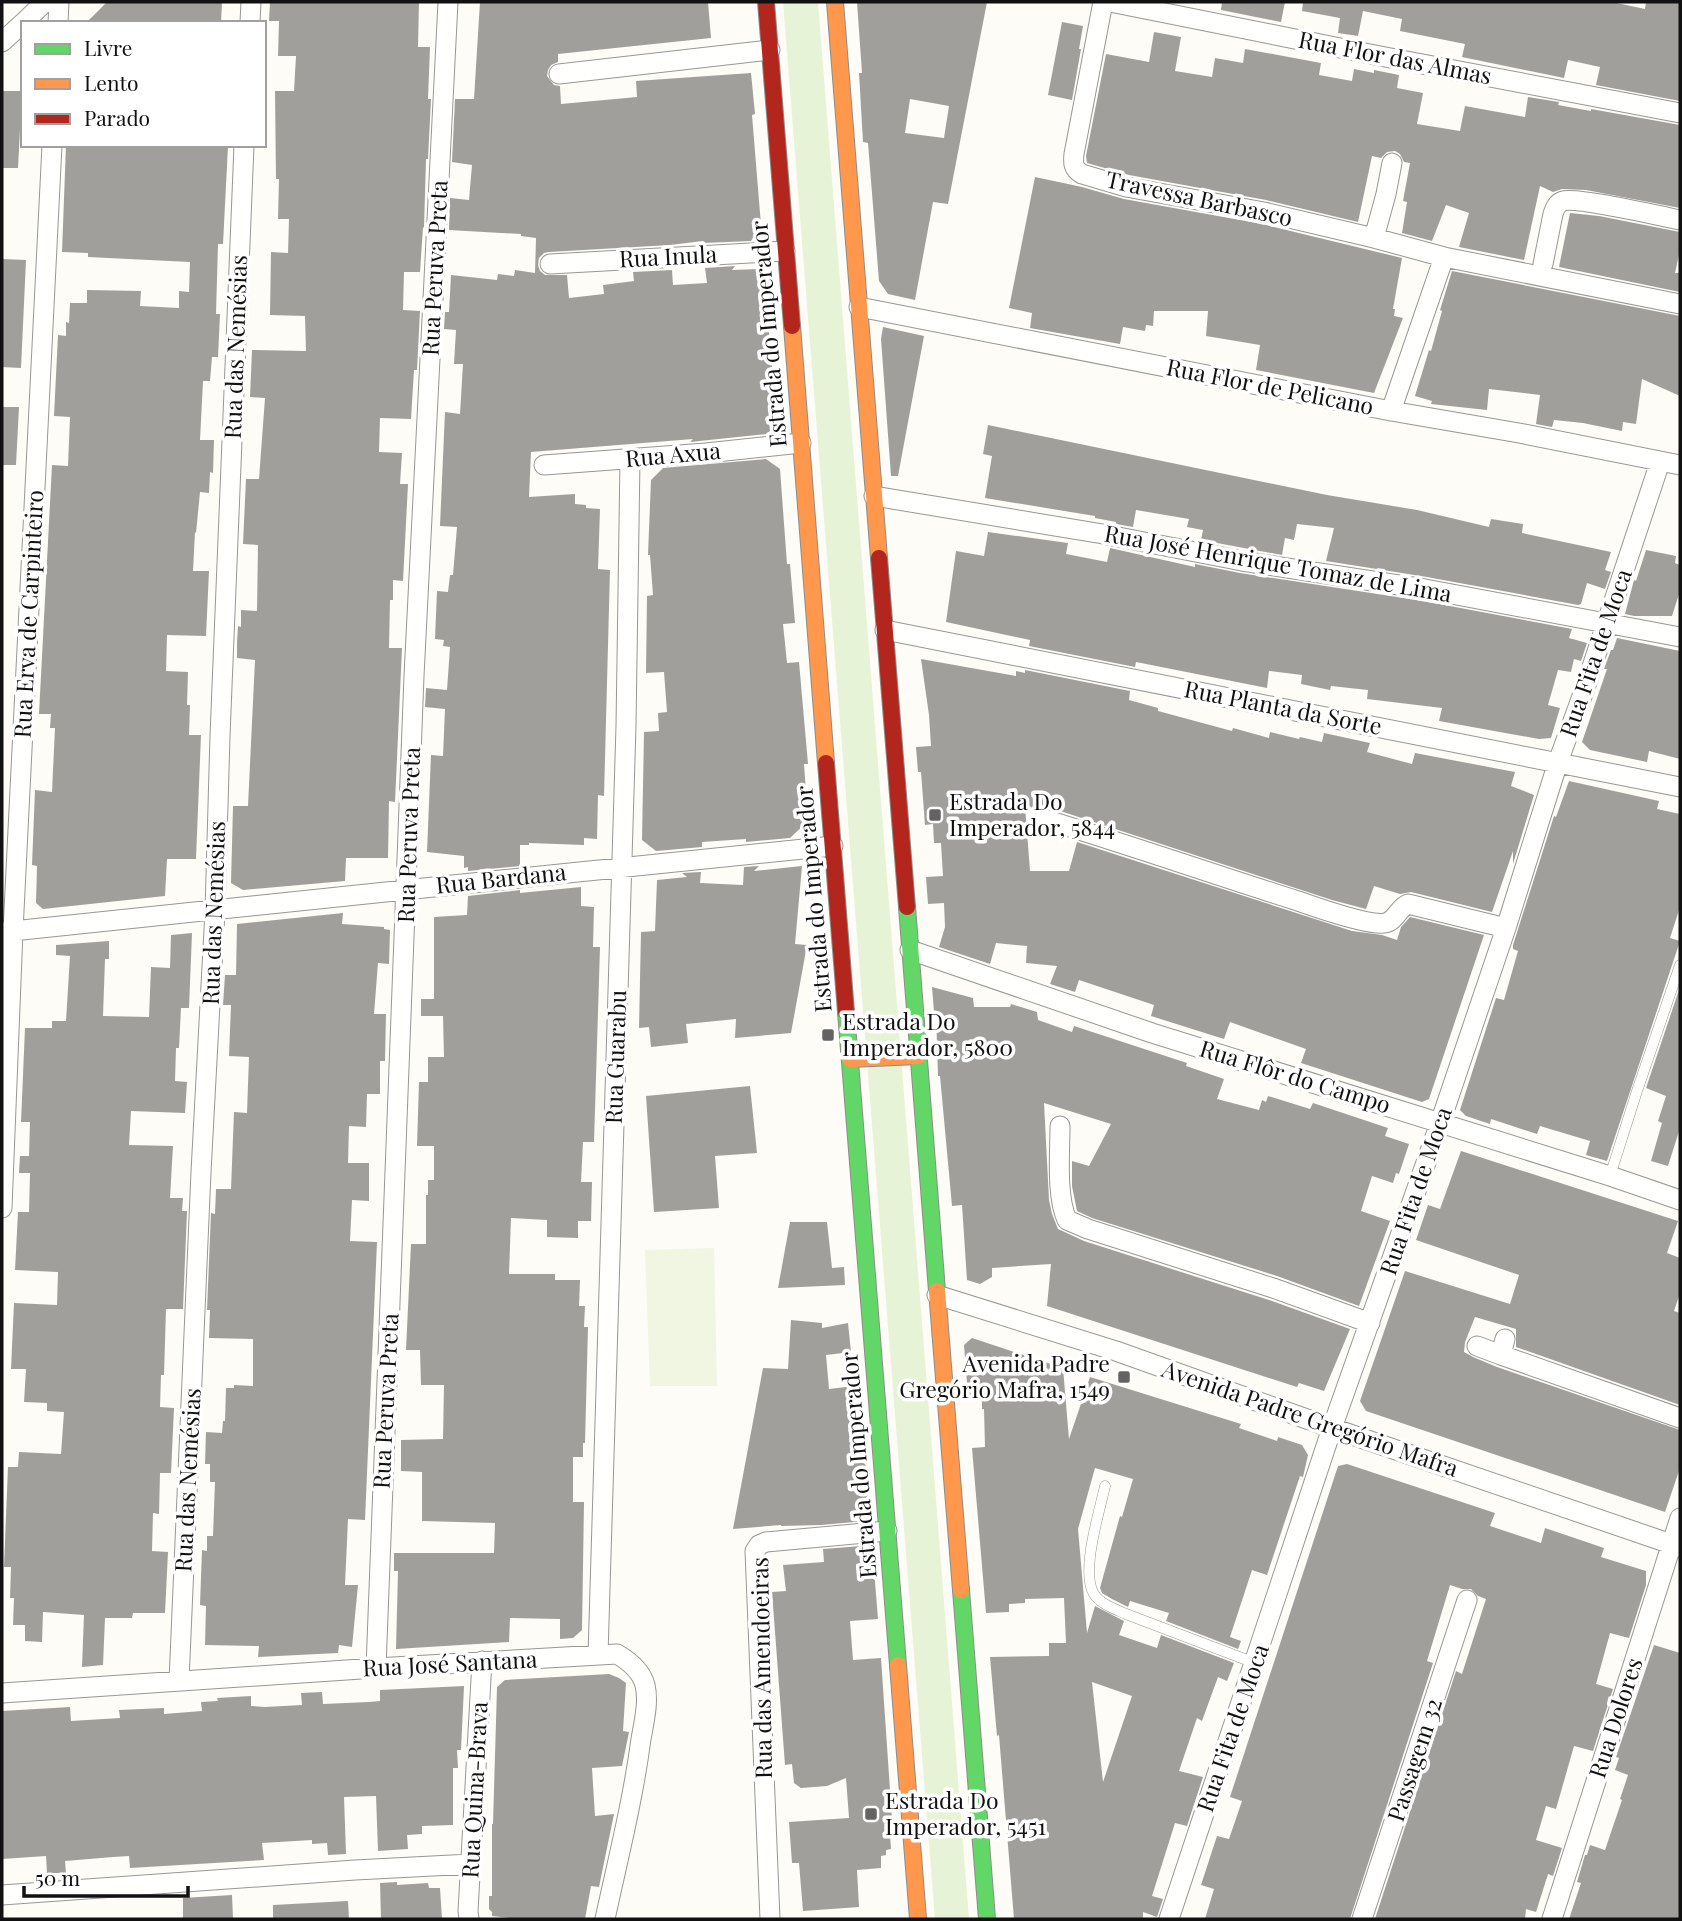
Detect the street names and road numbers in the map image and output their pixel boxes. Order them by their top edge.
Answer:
street label: Rua Flor das Almas [1296,23,1494,90]
street label: Travessa Barbasco [1103,163,1295,232]
street label: Rua Peruva Preta [413,179,454,357]
street label: Estrada do Imperador [742,220,793,449]
street label: Rua Inula [618,237,718,274]
street label: Rua das Nemésias [216,254,253,440]
street label: Rua Flor de Pelicano [1164,350,1377,421]
street label: Rua Axua [624,434,722,473]
street label: Rua Erva de Carpinteiro [6,489,49,739]
street label: Rua José Henrique Tomaz de Lima [1102,517,1455,608]
street label: Rua Fita de Moca [1551,564,1638,741]
street label: Rua Planta da Sorte [1182,672,1385,741]
street label: Rua Peruva Preta [389,746,426,923]
street label: Estrada do Imperador [787,785,838,1014]
street label: Rua das Nemésias [194,820,231,1006]
street label: Rua Bardana [434,855,568,900]
street label: Rua Guarabu [597,989,632,1125]
street label: Rua Flôr do Campo [1196,1032,1395,1119]
street label: Rua Fita de Moca [1371,1102,1458,1279]
street label: Rua Peruva Preta [364,1312,405,1490]
street label: Estrada do Imperador [832,1351,883,1580]
street label: Avenida Padre Gregório Mafra [1157,1352,1463,1483]
street label: Rua das Nemésias [166,1387,207,1573]
street label: Rua das Amendoeiras [743,1557,778,1779]
street label: Rua Fita de Moca [1188,1639,1275,1816]
street label: Rua José Santana [362,1642,539,1683]
street label: Rua Dolores [1581,1653,1649,1782]
street label: Passagem 32 [1379,1694,1448,1825]
street label: Rua Quina-Brava [453,1700,494,1879]

